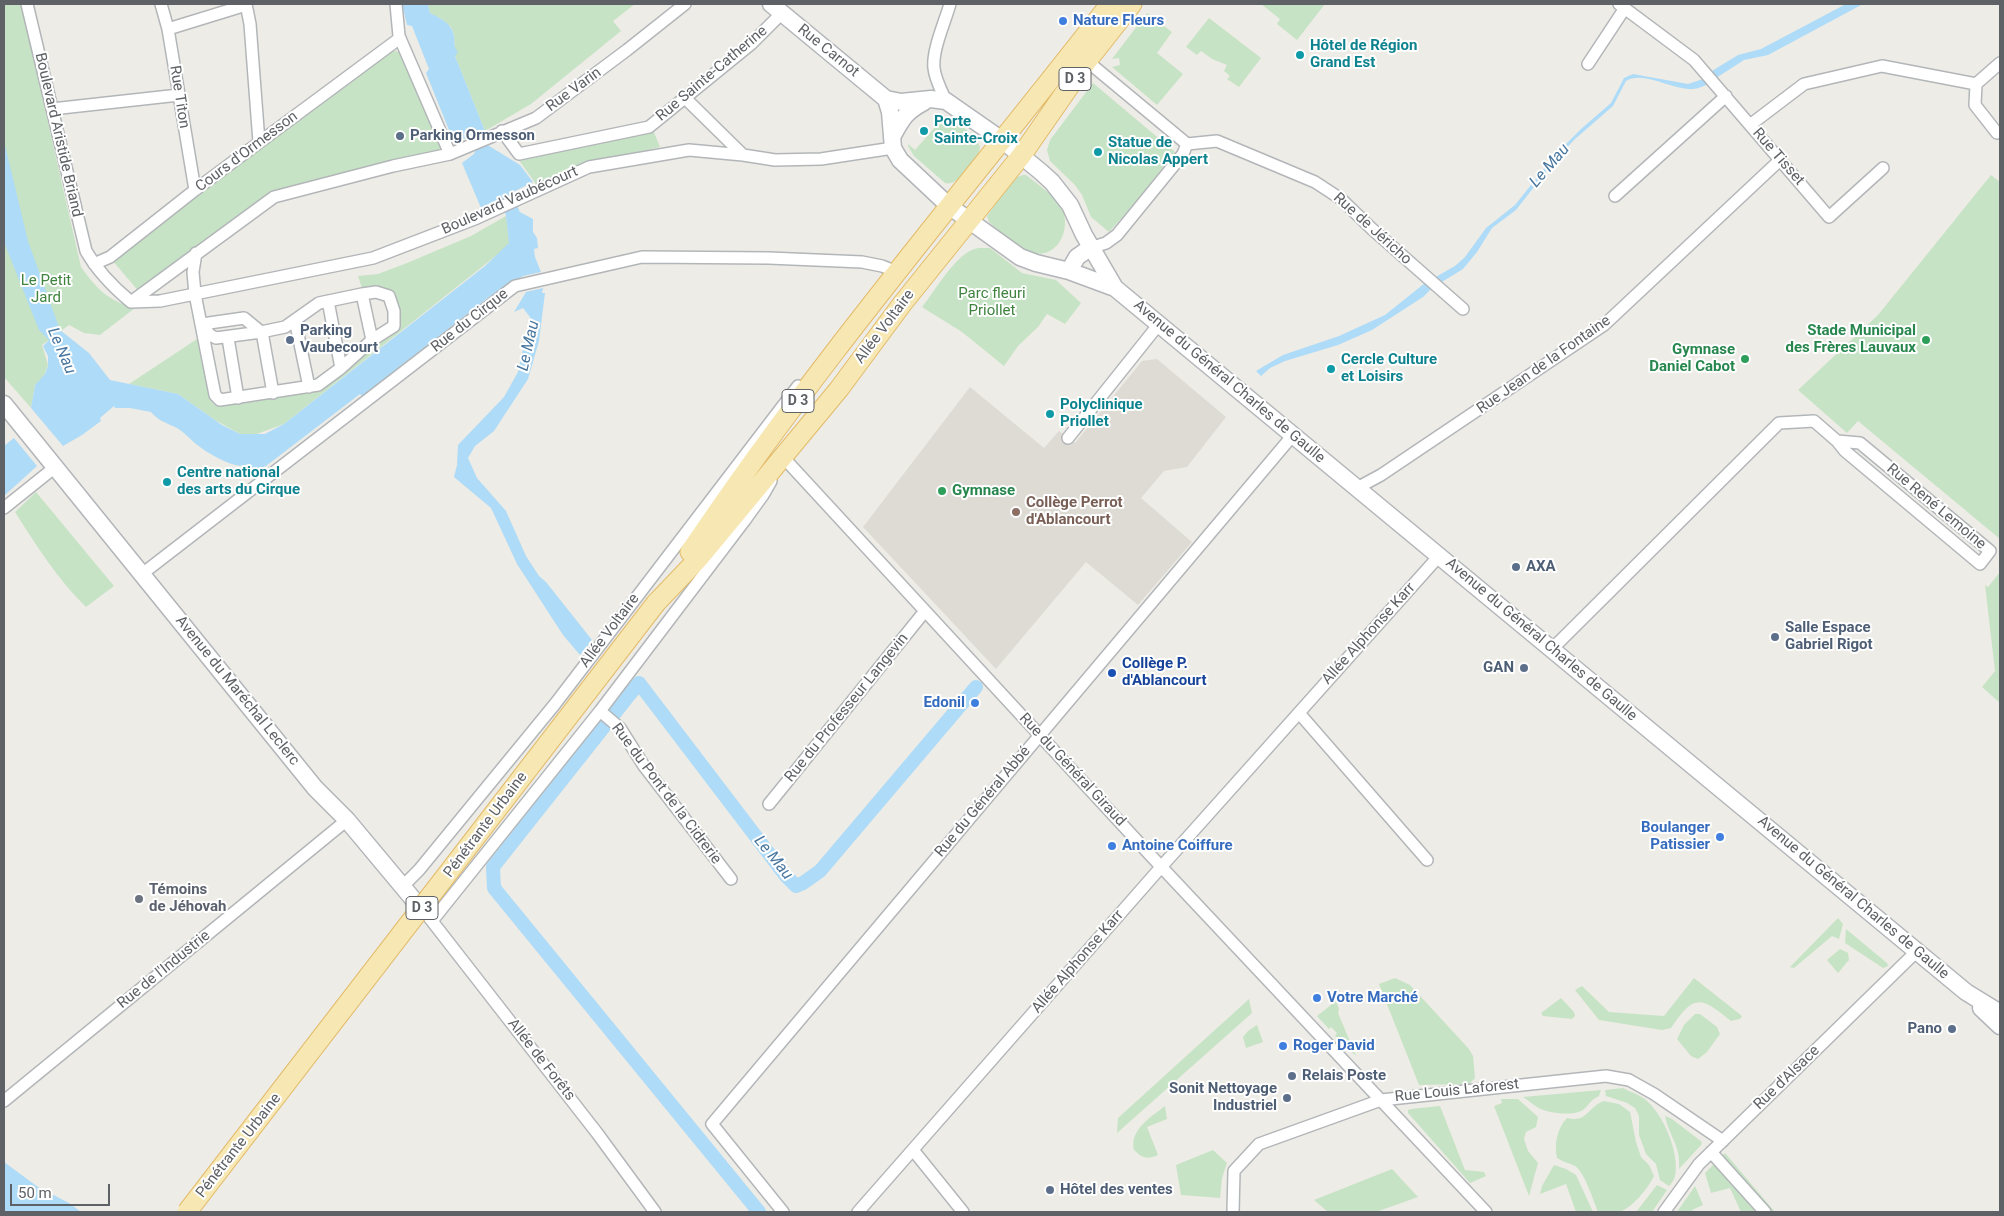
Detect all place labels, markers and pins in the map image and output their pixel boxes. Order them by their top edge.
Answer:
place label: Nature Fleurs [1073,12,1164,30]
marker: Nature Fleurs [1057,15,1069,27]
place label: Hôtel de Région Grand Est [1310,37,1417,72]
marker: Hôtel de Région Grand Est [1294,49,1306,61]
place label: Porte Sainte-Croix [934,113,1018,148]
marker: Porte Sainte-Croix [918,125,930,137]
place label: Parking Ormesson [410,127,535,145]
marker: Parking Ormesson [394,130,406,142]
place label: Statue de Nicolas Appert [1108,134,1208,169]
marker: Statue de Nicolas Appert [1092,146,1104,158]
place label: Parking Vaubecourt [300,322,378,357]
place label: Stade Municipal des Frères Lauvaux [1786,322,1916,357]
marker: Parking Vaubecourt [284,334,296,346]
marker: Stade Municipal des Frères Lauvaux [1920,334,1932,346]
place label: Gymnase Daniel Cabot [1649,341,1735,376]
place label: Cercle Culture et Loisirs [1341,351,1437,386]
marker: Gymnase Daniel Cabot [1739,353,1751,365]
marker: Cercle Culture et Loisirs [1325,363,1337,375]
place label: Polyclinique Priollet [1060,396,1143,431]
marker: Polyclinique Priollet [1044,408,1056,420]
place label: Centre national des arts du Cirque [177,464,300,499]
marker: Centre national des arts du Cirque [161,476,173,488]
place label: Gymnase [952,482,1015,500]
marker: Gymnase [936,485,948,497]
place label: Collège Perrot d'Ablancourt [1026,494,1123,529]
marker: Collège Perrot d'Ablancourt [1010,506,1022,518]
place label: AXA [1526,558,1556,576]
marker: AXA [1510,561,1522,573]
place label: Salle Espace Gabriel Rigot [1785,619,1873,654]
marker: Salle Espace Gabriel Rigot [1769,631,1781,643]
place label: Collège P. d'Ablancourt [1122,655,1207,690]
place label: GAN [1483,659,1514,677]
marker: GAN [1518,662,1530,674]
marker: Collège P. d'Ablancourt [1106,667,1118,679]
place label: Edonil [923,694,965,712]
marker: Edonil [969,697,981,709]
place label: Boulanger Patissier [1641,819,1710,854]
marker: Boulanger Patissier [1714,831,1726,843]
place label: Antoine Coiffure [1122,837,1233,855]
marker: Antoine Coiffure [1106,840,1118,852]
place label: Témoins de Jéhovah [149,881,226,916]
marker: Témoins de Jéhovah [133,893,145,905]
place label: Votre Marché [1327,989,1418,1007]
marker: Votre Marché [1311,992,1323,1004]
place label: Pano [1908,1020,1942,1038]
marker: Pano [1946,1023,1958,1035]
place label: Roger David [1293,1037,1375,1055]
marker: Roger David [1277,1040,1289,1052]
place label: Relais Poste [1302,1067,1386,1085]
marker: Relais Poste [1286,1070,1298,1082]
place label: Sonit Nettoyage Industriel [1169,1080,1277,1115]
marker: Sonit Nettoyage Industriel [1281,1092,1293,1104]
place label: Hôtel des ventes [1060,1181,1173,1199]
marker: Hôtel des ventes [1044,1184,1056,1196]

